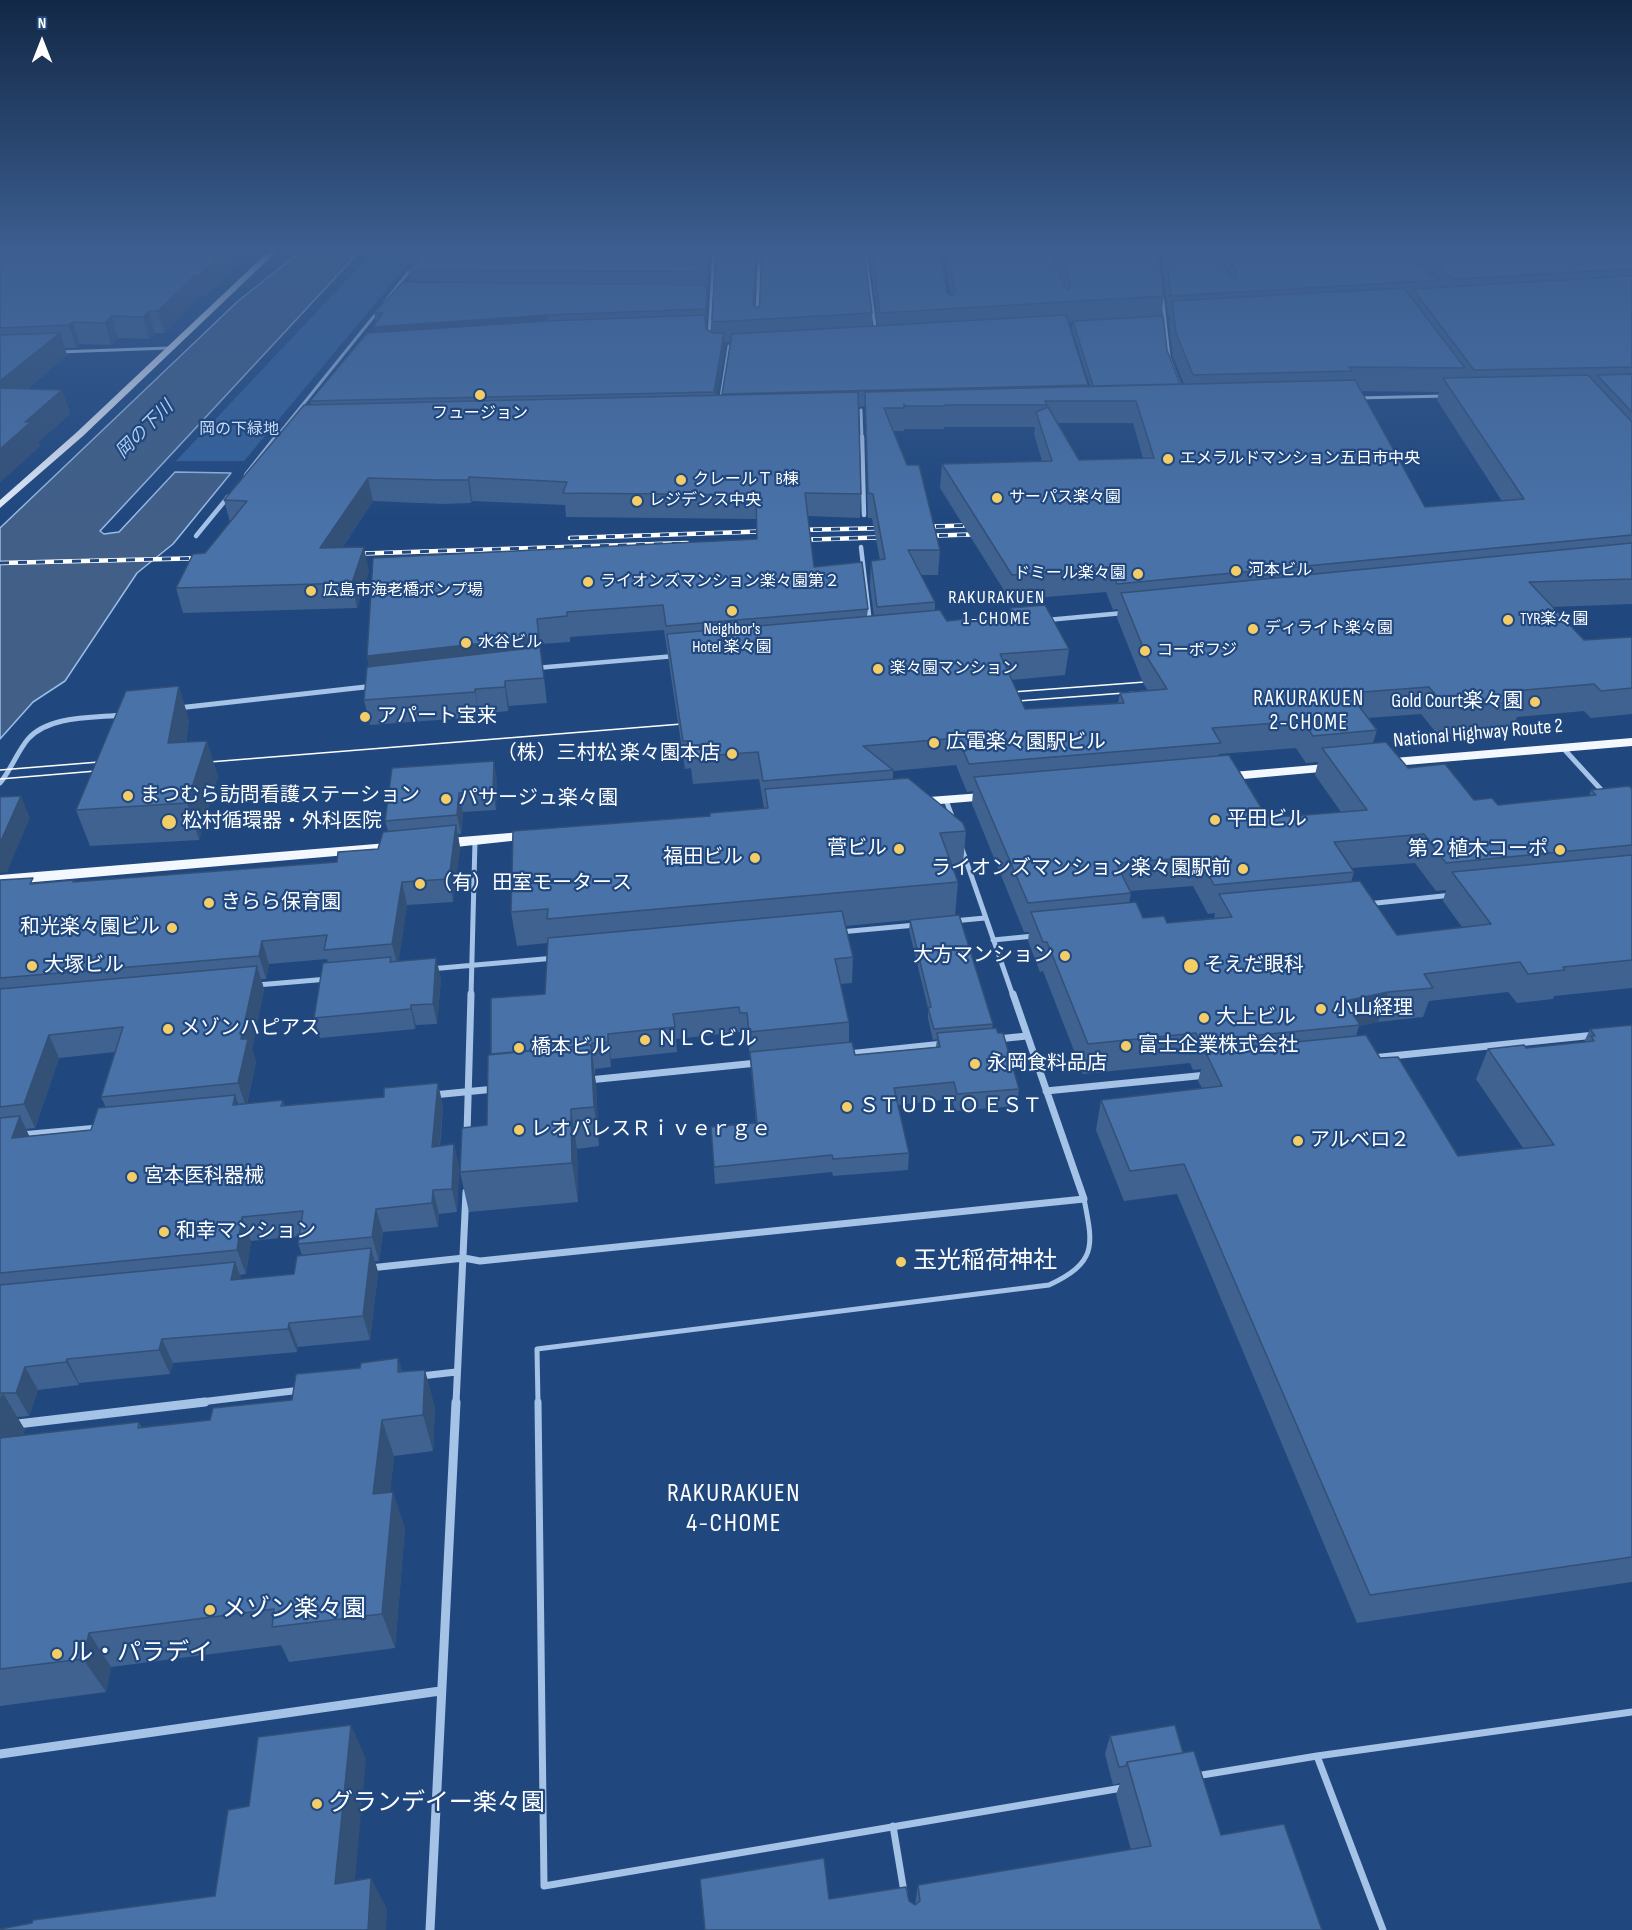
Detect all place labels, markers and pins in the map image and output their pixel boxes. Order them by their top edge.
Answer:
marker: フュージョン [473,388,487,402]
place label: フュージョン [432,404,528,424]
place label: エメラルドマンション五日市中央 [1180,449,1420,469]
marker: エメラルドマンション五日市中央 [1161,452,1175,466]
place label: クレールＴ B棟 [693,470,799,490]
marker: クレールＴ B棟 [674,473,688,487]
place label: サーパス楽々園 [1009,488,1121,508]
place label: レジデンス中央 [649,491,761,511]
marker: サーパス楽々園 [990,491,1004,505]
marker: レジデンス中央 [630,494,644,508]
place label: 河本ビル [1248,561,1312,581]
place label: ドミール楽々園 [1014,564,1126,584]
marker: 河本ビル [1229,564,1243,578]
marker: ドミール楽々園 [1131,567,1145,581]
place label: ライオンズマンション楽々園第２ [600,572,840,592]
marker: ライオンズマンション楽々園第２ [581,575,595,589]
place label: 広島市海老橋ポンプ場 [323,581,483,601]
marker: 広島市海老橋ポンプ場 [304,584,318,598]
marker: Neighbor's Hotel 楽々園 [725,604,739,618]
place label: TYR楽々園 [1520,610,1589,630]
marker: TYR楽々園 [1501,613,1515,627]
place label: ディライト楽々園 [1265,619,1393,639]
place label: Neighbor's Hotel 楽々園 [692,620,772,658]
marker: ディライト楽々園 [1246,622,1260,636]
place label: 水谷ビル [478,633,542,653]
marker: 水谷ビル [459,636,473,650]
place label: コーポフジ [1157,641,1237,661]
marker: コーポフジ [1138,644,1152,658]
place label: 楽々園マンション [890,659,1018,679]
marker: 楽々園マンション [871,662,885,676]
place label: Gold Court楽々園 [1391,690,1523,714]
marker: Gold Court楽々園 [1528,695,1542,709]
place label: アパート宝来 [377,705,497,729]
marker: アパート宝来 [358,710,372,724]
place label: 広電楽々園駅ビル [946,731,1106,755]
marker: 広電楽々園駅ビル [927,736,941,750]
place label: （株）三村松 楽々園本店 [497,742,720,766]
marker: （株）三村松 楽々園本店 [725,747,739,761]
place label: まつむら訪問看護ステーション [140,784,420,808]
place label: パサージュ楽々園 [458,787,618,811]
marker: まつむら訪問看護ステーション [121,789,135,803]
marker: パサージュ楽々園 [439,792,453,806]
place label: 平田ビル [1227,808,1307,832]
place label: 松村循環器・外科医院 [182,810,382,834]
marker: 松村循環器・外科医院 [160,813,178,831]
marker: 平田ビル [1208,813,1222,827]
place label: 菅ビル [827,837,887,861]
place label: 第２植木コーポ [1408,838,1548,862]
marker: 菅ビル [892,842,906,856]
marker: 第２植木コーポ [1553,843,1567,857]
place label: 福田ビル [663,846,743,870]
marker: 福田ビル [748,851,762,865]
place label: ライオンズマンション楽々園駅前 [931,857,1231,881]
marker: ライオンズマンション楽々園駅前 [1236,862,1250,876]
place label: （有）田室モータース [432,872,632,896]
marker: （有）田室モータース [413,877,427,891]
place label: きらら保育園 [221,891,341,915]
marker: きらら保育園 [202,896,216,910]
place label: 和光楽々園ビル [20,916,160,940]
marker: 和光楽々園ビル [165,921,179,935]
place label: 大方マンション [913,944,1053,968]
marker: 大方マンション [1058,949,1072,963]
place label: 大塚ビル [44,954,124,978]
place label: そえだ眼科 [1204,954,1304,978]
marker: そえだ眼科 [1182,957,1200,975]
marker: 大塚ビル [25,959,39,973]
place label: 小山経理 [1333,997,1413,1021]
marker: 小山経理 [1314,1002,1328,1016]
place label: 大上ビル [1216,1006,1296,1030]
marker: 大上ビル [1197,1011,1211,1025]
place label: メゾンハピアス [180,1017,320,1041]
marker: メゾンハピアス [161,1022,175,1036]
place label: ＮＬＣビル [657,1028,757,1052]
marker: ＮＬＣビル [638,1033,652,1047]
place label: 富士企業株式会社 [1138,1034,1298,1058]
place label: 橋本ビル [531,1036,611,1060]
marker: 富士企業株式会社 [1119,1039,1133,1053]
marker: 橋本ビル [512,1041,526,1055]
place label: 永岡食料品店 [987,1052,1107,1076]
marker: 永岡食料品店 [968,1057,982,1071]
place label: ＳＴＵＤＩＯ ＥＳＴ [859,1095,1042,1119]
marker: ＳＴＵＤＩＯ ＥＳＴ [840,1100,854,1114]
place label: レオパレスＲｉｖｅｒｇｅ [531,1118,771,1142]
marker: レオパレスＲｉｖｅｒｇｅ [512,1123,526,1137]
place label: アルベロ２ [1310,1129,1410,1153]
marker: アルベロ２ [1291,1134,1305,1148]
place label: 宮本医科器械 [144,1165,264,1189]
marker: 宮本医科器械 [125,1170,139,1184]
place label: 和幸マンション [176,1220,316,1244]
marker: 和幸マンション [157,1225,171,1239]
place label: 玉光稲荷神社 [913,1248,1057,1276]
marker: 玉光稲荷神社 [894,1255,908,1269]
place label: メゾン楽々園 [222,1596,366,1624]
marker: メゾン楽々園 [203,1603,217,1617]
place label: ル・パラデイ [69,1640,213,1668]
marker: ル・パラデイ [50,1647,64,1661]
place label: グランデイー楽々園 [329,1790,545,1818]
marker: グランデイー楽々園 [310,1797,324,1811]

